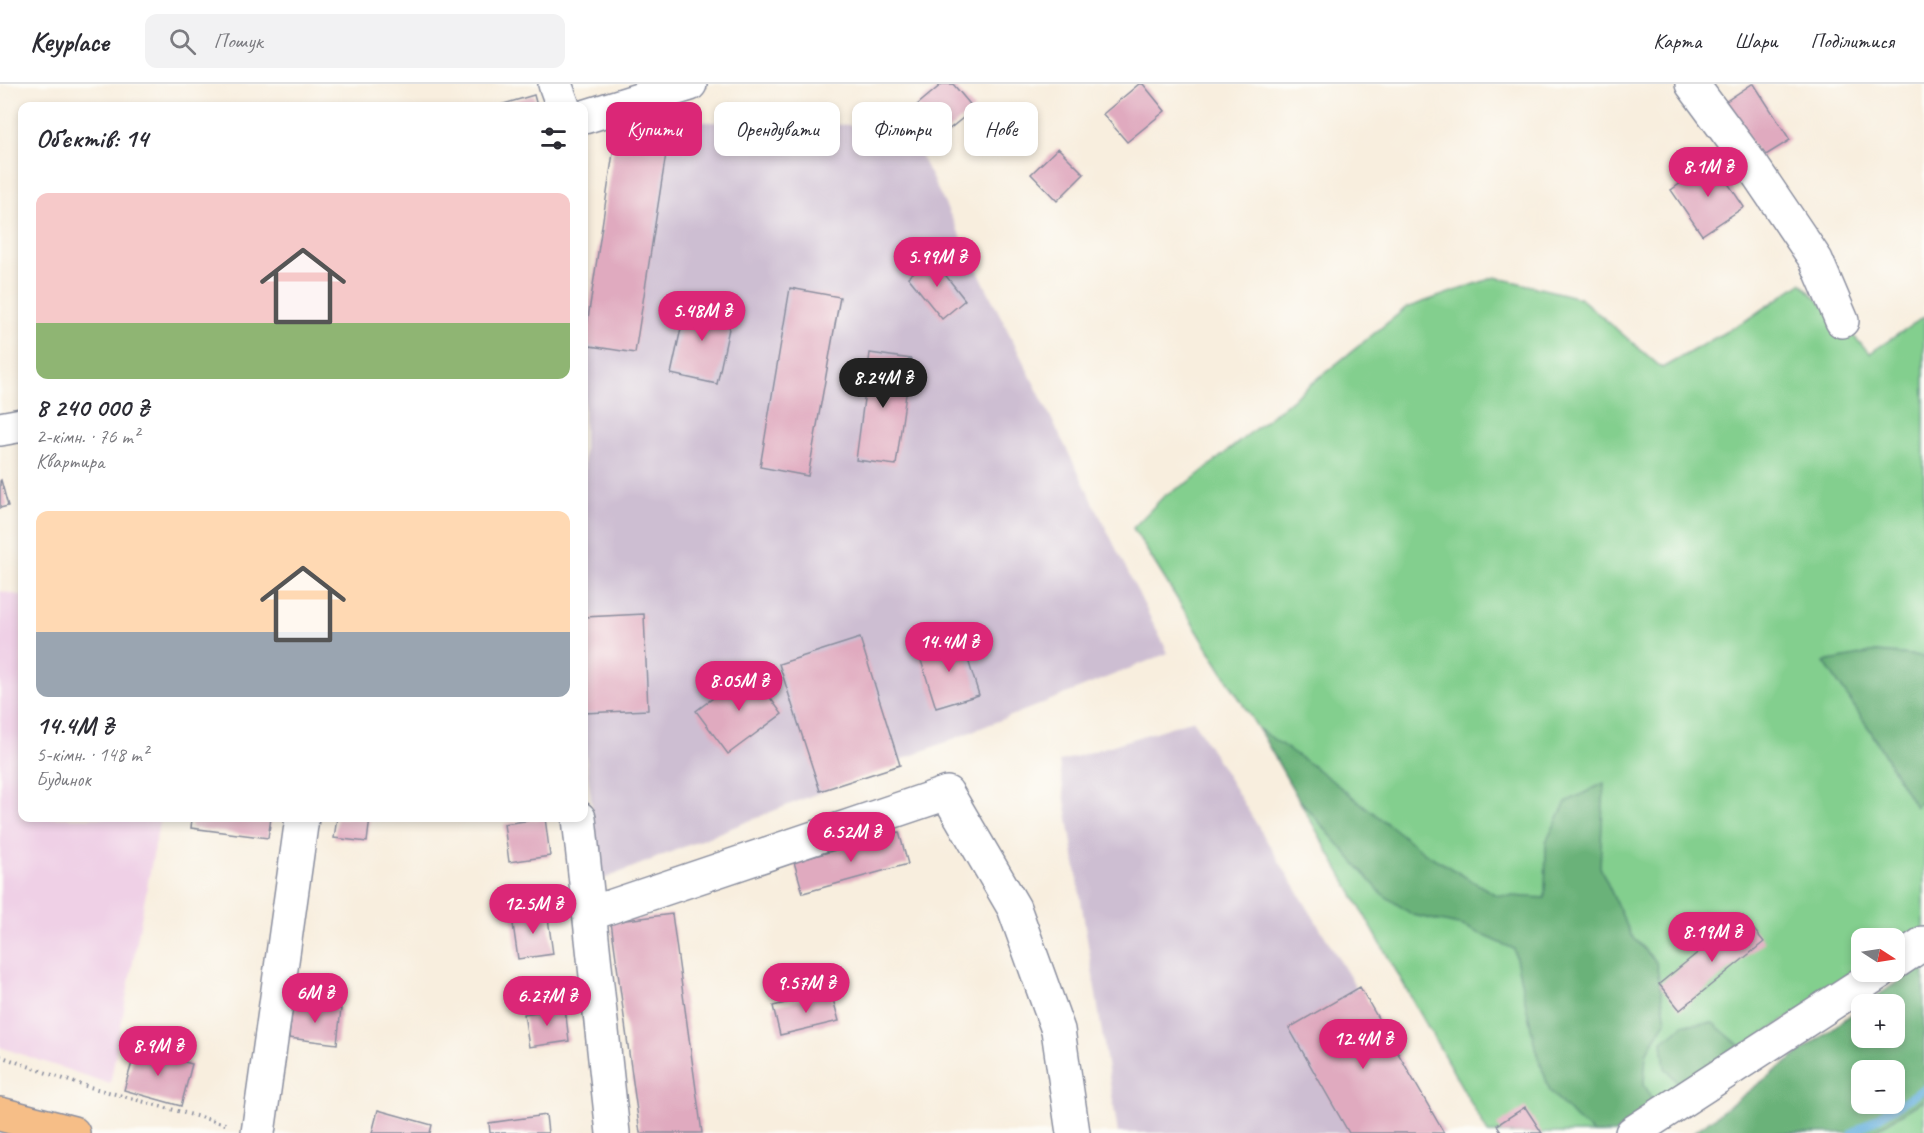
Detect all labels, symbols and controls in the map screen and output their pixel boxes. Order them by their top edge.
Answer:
search box [145,14,565,68]
text: Keyplace [30,24,109,59]
icon: search [166,25,199,58]
text: Пошук [214,27,263,55]
text: Карта [1653,28,1701,54]
text: Шари [1734,28,1778,54]
text: Поділитися [1811,28,1894,54]
chip: Купити [606,102,702,156]
chip: Орендувати [714,102,840,156]
chip: Фільтри [852,102,952,156]
chip: Нове [964,102,1038,156]
text: Об’єктів: 14 [36,122,148,155]
icon: filters [537,122,570,155]
pin: 8.1M ₴ [1659,147,1757,198]
text: 8.1M ₴ [1683,154,1733,179]
icon: home [249,232,357,340]
pin: 5.99M ₴ [882,237,992,288]
text: 5.99M ₴ [908,244,966,269]
pin: 5.48M ₴ [647,291,757,342]
text: 5.48M ₴ [672,298,732,323]
pin: 8.24M ₴ [828,358,938,409]
text: 8.24M ₴ [853,365,913,390]
text: 8 240 000 ₴ [36,391,149,424]
text: 2-кімн. · 76 m² [36,424,139,449]
text: Квартира [36,449,104,474]
icon: home [249,550,357,658]
pin: 14.4M ₴ [894,622,1004,673]
text: 14.4M ₴ [919,629,979,654]
pin: 8.05M ₴ [684,661,794,712]
text: 8.05M ₴ [709,668,769,693]
text: 14.4M ₴ [36,709,113,742]
text: 5-кімн. · 148 m² [36,742,148,767]
text: Будинок [36,767,91,792]
pin: 6.52M ₴ [796,812,906,863]
text: 6.52M ₴ [821,819,881,844]
pin: 12.5M ₴ [478,884,588,935]
text: 12.5M ₴ [503,891,563,916]
pin: 8.19M ₴ [1657,912,1767,963]
text: 8.19M ₴ [1682,919,1742,944]
north arrow [1851,928,1905,982]
map controls [1851,928,1905,1114]
pin: 9.57M ₴ [751,963,861,1014]
text: 9.57M ₴ [777,970,835,995]
pin: 6M ₴ [279,973,351,1024]
pin: 6.27M ₴ [492,976,602,1027]
text: 6M ₴ [296,980,334,1005]
text: 6.27M ₴ [517,983,577,1008]
button: + [1851,994,1905,1048]
pin: 12.4M ₴ [1308,1019,1418,1070]
pin: 8.9M ₴ [109,1026,207,1077]
text: 12.4M ₴ [1333,1026,1393,1051]
text: 8.9M ₴ [133,1033,183,1058]
button: − [1851,1060,1905,1114]

